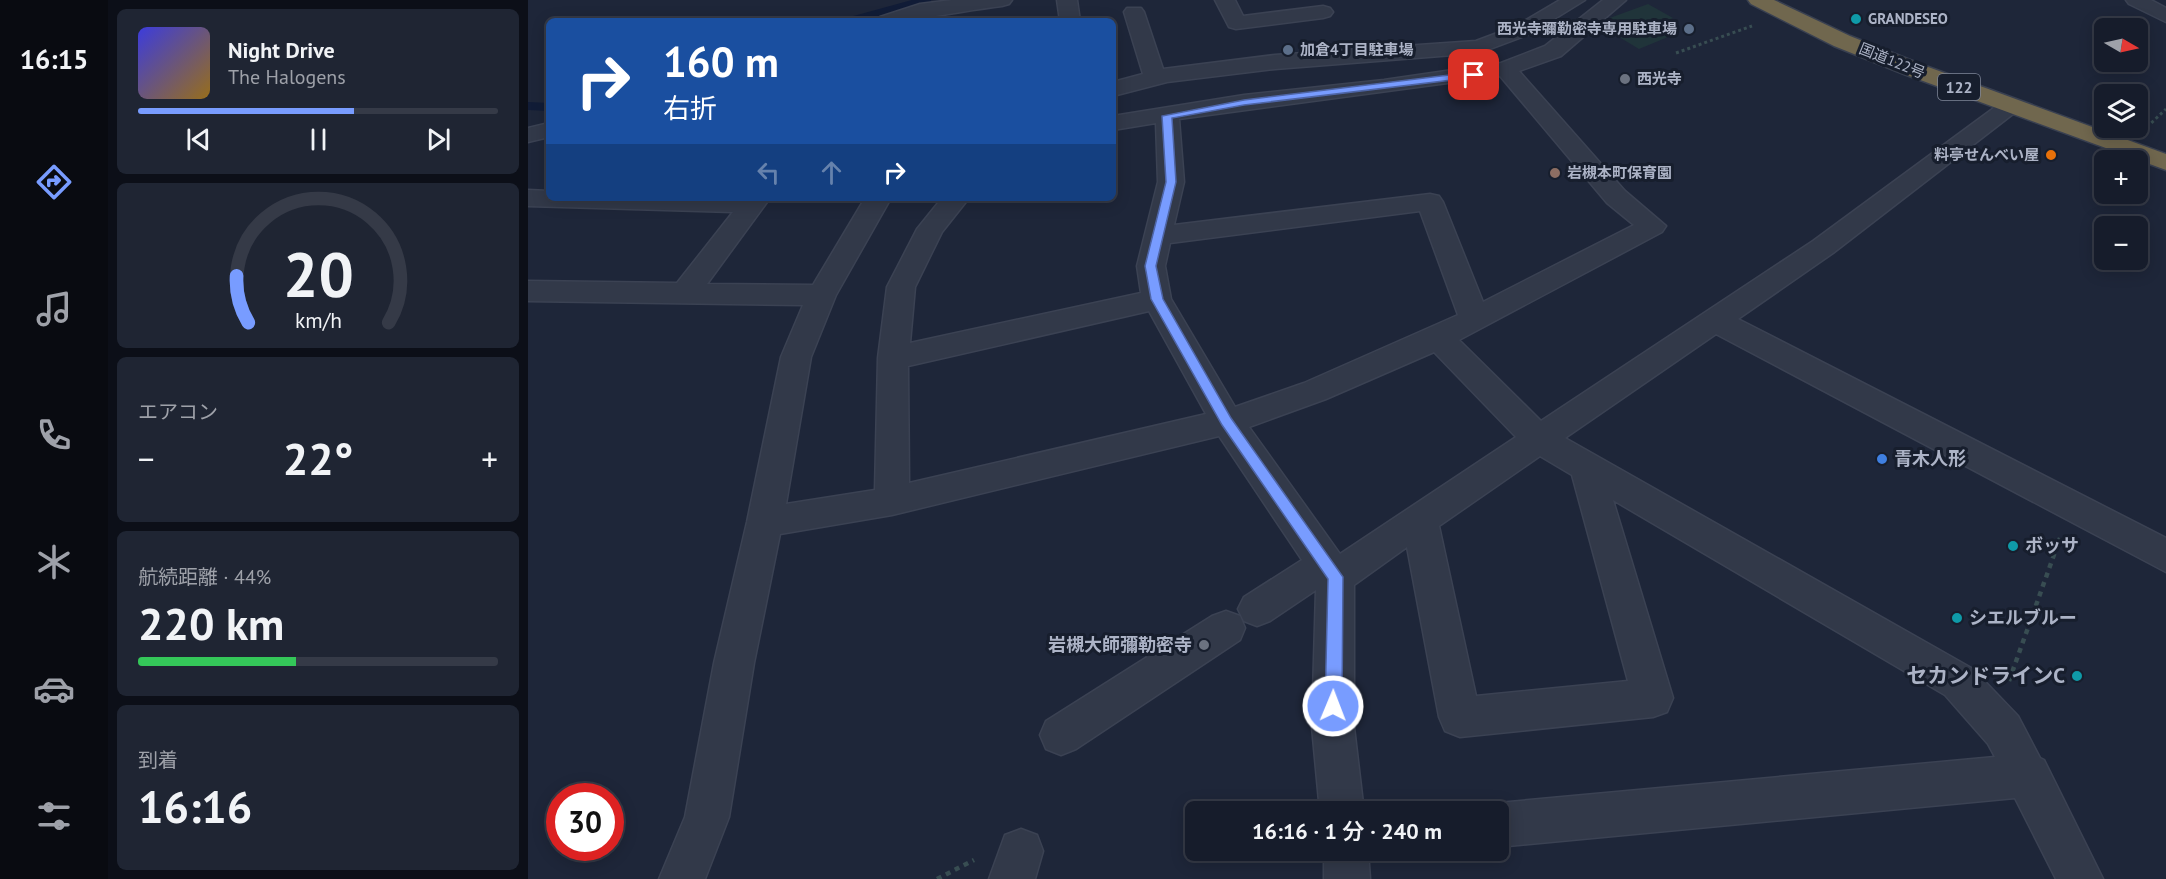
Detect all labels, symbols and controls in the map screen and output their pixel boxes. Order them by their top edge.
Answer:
place label: GRANDESEO [1868,9,1948,28]
marker: GRANDESEO [1849,12,1863,26]
north arrow [2094,18,2148,72]
map controls [2094,18,2148,270]
place label: 西光寺彌勒密寺専用駐車場 [1497,19,1677,38]
marker: 西光寺彌勒密寺専用駐車場 [1682,22,1696,36]
text: 160 m [663,34,779,89]
text: Night Drive [228,36,335,64]
street label: 国道122号 [1856,39,1928,82]
place label: 加倉4丁目駐車場 [1300,40,1414,59]
text: 16:15 [20,42,88,76]
icon: right [564,42,642,120]
marker: 加倉4丁目駐車場 [1281,43,1295,57]
pin [1448,49,1499,100]
icon: arrive [1457,58,1490,91]
text: The Halogens [228,64,346,90]
place label: 西光寺 [1637,69,1682,88]
marker: 西光寺 [1618,72,1632,86]
road number: 122 [1938,74,1980,100]
button: layers [2094,84,2148,138]
text: 右折 [663,91,717,125]
icon: previous [182,123,215,156]
icon: pause [302,123,335,156]
icon: next [422,123,455,156]
place label: 料亭せんべい屋 [1934,145,2039,164]
marker: 料亭せんべい屋 [2044,148,2058,162]
button: + [2094,150,2148,204]
icon: left [752,156,785,189]
icon: ahead [815,156,848,189]
icon: right [878,156,911,189]
icon: directions [33,161,75,203]
place label: 岩槻本町保育園 [1567,163,1672,182]
marker: 岩槻本町保育園 [1548,166,1562,180]
button: − [2094,216,2148,270]
text: 20 [283,233,353,314]
icon: music [33,288,75,330]
text: km/h [294,306,341,334]
text: エアコン [138,399,218,425]
icon: phone [33,414,75,456]
text: 22° [283,429,353,487]
text: − [138,437,155,480]
text: + [481,437,498,480]
place label: 青木人形 [1894,447,1966,470]
marker: 青木人形 [1875,452,1889,466]
place label: ボッサ [2025,534,2079,557]
marker: ボッサ [2006,539,2020,553]
icon: climate [33,541,75,583]
text: 航続距離 · 44% [138,564,271,590]
text: 220 km [138,594,284,652]
place label: シエルブルー [1969,606,2077,629]
marker: シエルブルー [1950,611,1964,625]
place label: 岩槻大師彌勒密寺 [1048,633,1192,656]
marker: 岩槻大師彌勒密寺 [1197,638,1211,652]
place label: セカンドラインC [1906,662,2065,689]
icon: car [33,668,75,710]
marker: セカンドラインC [2070,669,2084,683]
position arrow [1301,674,1365,738]
text: 到着 [138,747,178,773]
text: 16:16 [138,777,252,835]
speed limit sign: 30 [546,783,624,861]
icon: filters [33,795,75,837]
text: 16:16 · 1 分 · 240 m [1252,817,1442,845]

